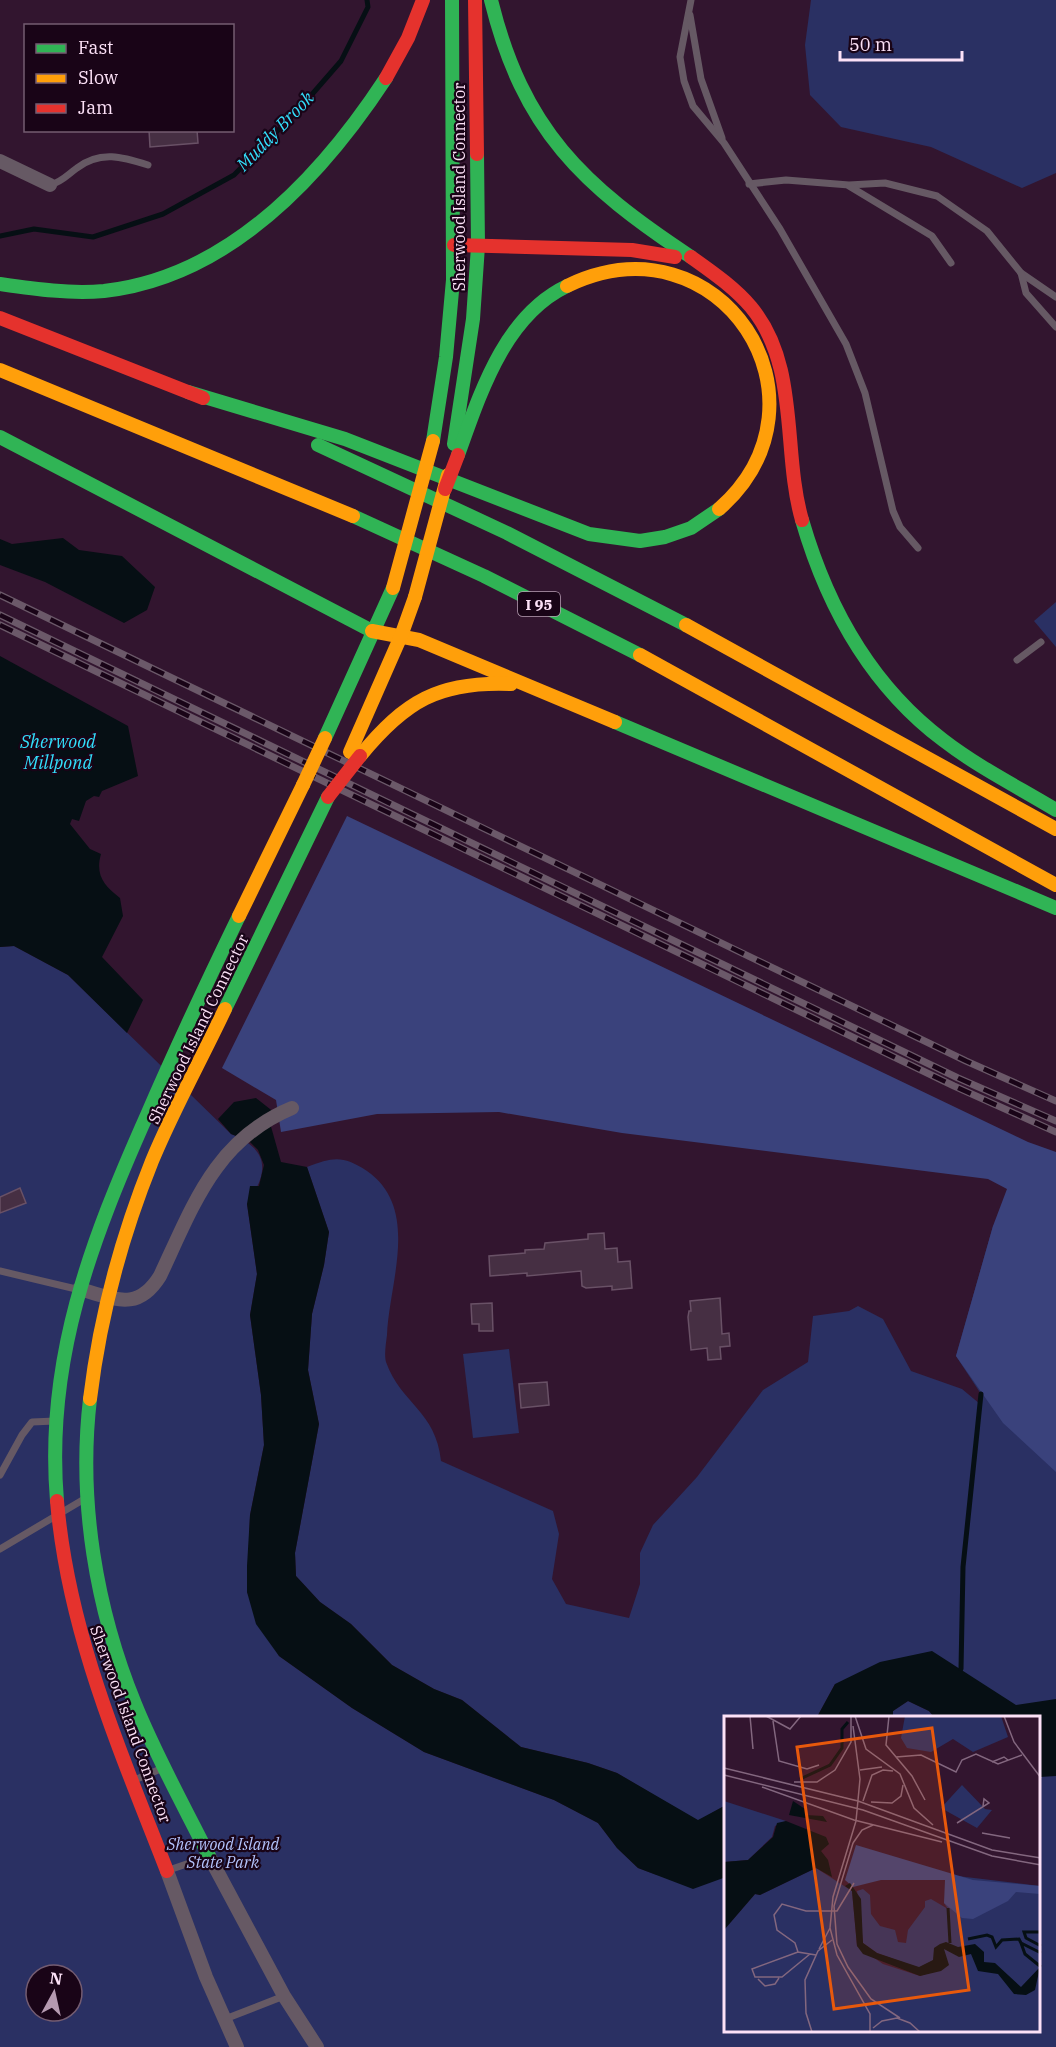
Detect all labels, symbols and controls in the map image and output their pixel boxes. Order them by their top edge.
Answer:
legend [24,24,234,132]
scale bar [840,24,962,62]
text: 50 m [849,33,892,56]
text: Fast [78,36,113,59]
text: Slow [78,66,118,89]
street label: Sherwood Island Connector [449,83,469,291]
water label: Muddy Brook [230,86,319,177]
text: Jam [78,96,113,119]
road number: I 95 [518,592,560,616]
water label: Sherwood Millpond [19,730,96,774]
street label: Sherwood Island Connector [143,931,253,1127]
street label: Sherwood Island Connector [86,1623,176,1825]
inset map [724,1716,1041,2032]
park label: Sherwood Island State Park [166,1834,280,1872]
north arrow [24,1963,84,2023]
text: N [48,1967,64,1989]

